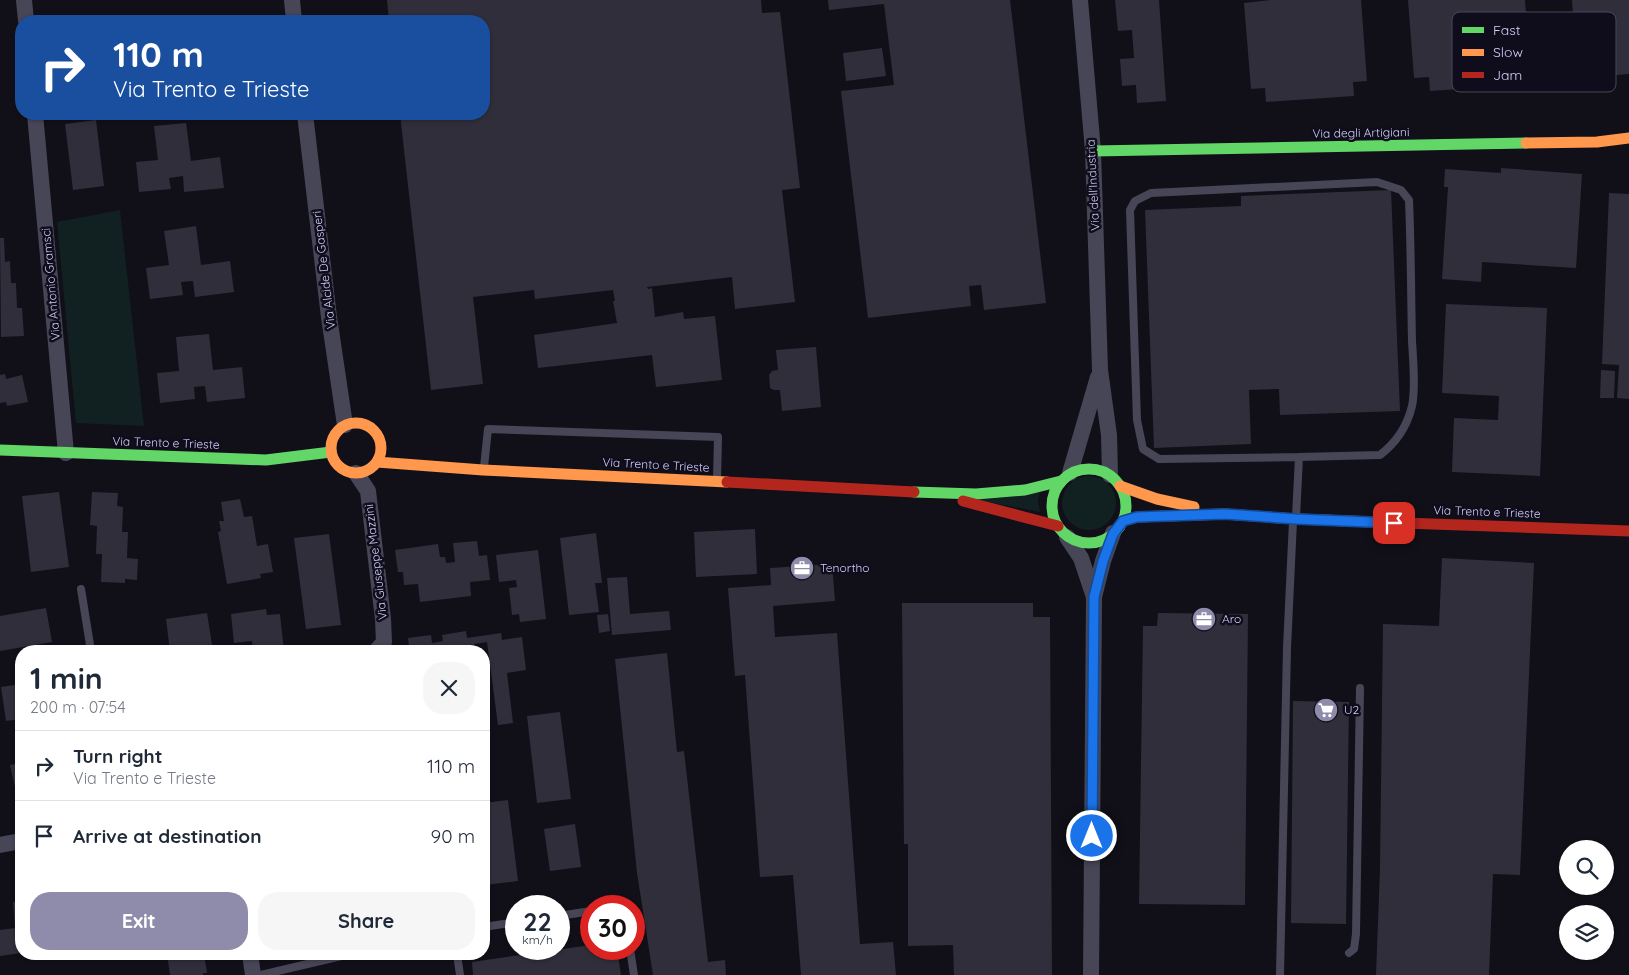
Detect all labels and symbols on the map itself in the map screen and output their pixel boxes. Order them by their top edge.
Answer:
legend [1452,12,1616,92]
text: Fast [1493,21,1521,39]
text: Slow [1493,43,1523,61]
text: Jam [1493,66,1522,84]
street label: Via degli Artigiani [1312,124,1410,141]
street label: Via dell'Industria [1083,139,1102,231]
street label: Via Alcide De Gasperi [309,210,338,330]
street label: Via Antonio Gramsci [38,227,63,341]
street label: Via Trento e Trieste [112,433,220,452]
street label: Via Trento e Trieste [602,454,710,475]
pin [1373,502,1415,544]
street label: Via Trento e Trieste [1433,502,1541,521]
street label: Via Giuseppe Mazzini [361,503,390,621]
office icon: Tenortho [789,555,815,581]
place label: Tenortho [820,560,870,575]
office icon: Aro [1191,606,1217,632]
place label: Aro [1222,611,1241,626]
supermarket icon: U2 [1313,697,1339,723]
place label: U2 [1344,702,1360,717]
position arrow [1065,809,1117,861]
speed limit sign: 30 [580,895,645,960]

